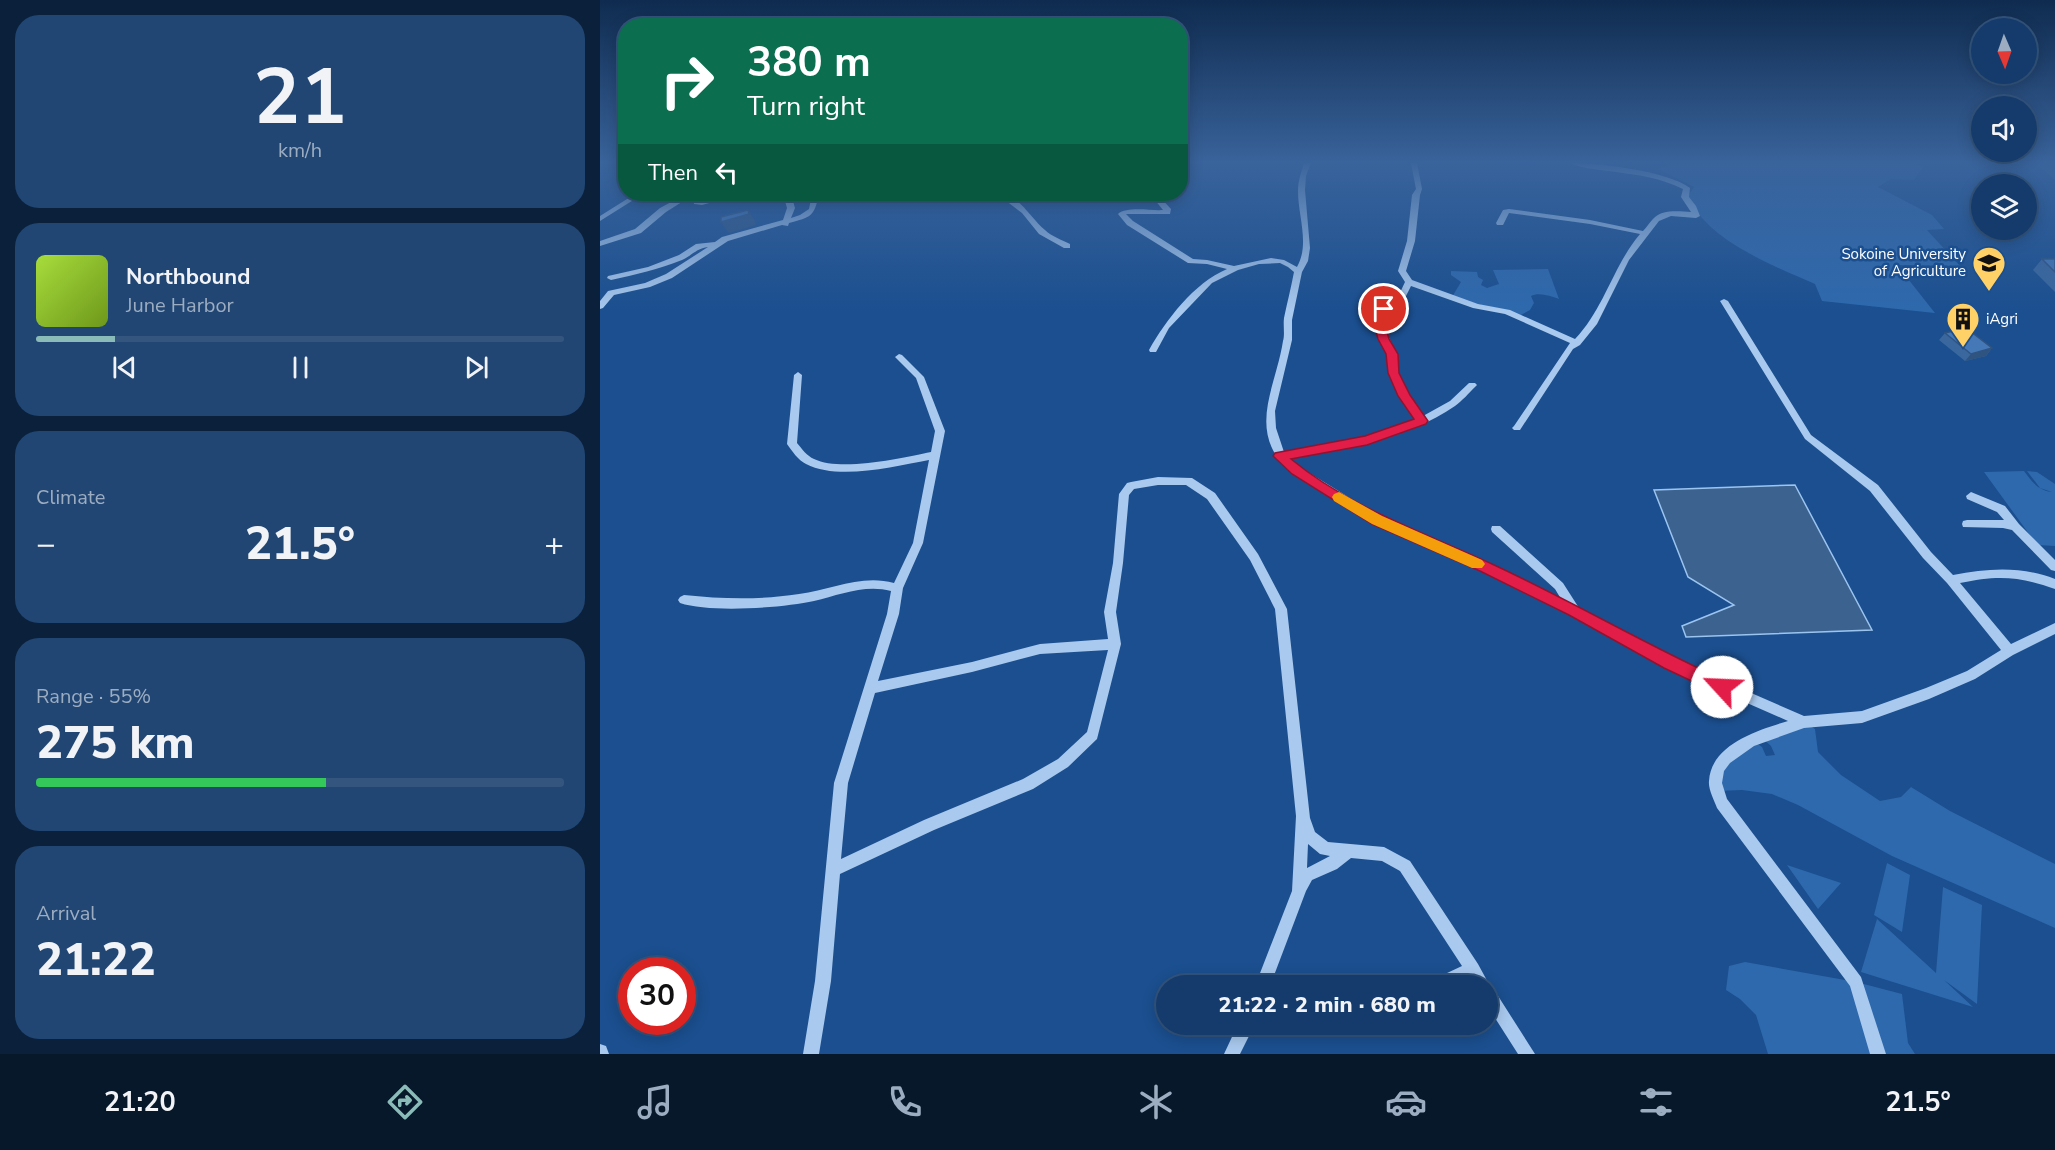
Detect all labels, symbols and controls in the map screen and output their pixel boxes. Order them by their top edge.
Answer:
north arrow [1971,18,2037,84]
map controls [1971,18,2037,240]
text: 380 m [747,34,871,91]
icon: right [648,42,726,120]
text: 21 [253,44,347,151]
text: Turn right [747,88,865,125]
button: sound [1971,96,2037,162]
text: km/h [278,137,322,164]
icon: left [710,156,743,189]
text: Then [648,158,698,188]
button: layers [1971,174,2037,240]
place label: Sokoine University of Agriculture [1841,244,1966,281]
school or university icon: Sokoine University of Agriculture [1971,245,2007,292]
text: Northbound [126,262,250,292]
pin [1358,283,1409,334]
text: June Harbor [126,292,234,319]
icon: arrive [1367,292,1400,325]
building icon: iAgri [1945,301,1981,348]
place label: iAgri [1986,309,2018,329]
icon: previous [108,351,141,384]
icon: pause [284,351,317,384]
icon: next [460,351,493,384]
text: Climate [36,484,105,511]
text: 21.5° [245,514,355,575]
text: − [36,522,56,567]
text: + [544,522,564,567]
position arrow [1690,655,1754,719]
text: Range · 55% [36,683,151,710]
text: 275 km [36,713,195,774]
text: Arrival [36,900,96,927]
text: 21:22 [36,930,156,991]
speed limit sign: 30 [618,957,696,1035]
text: 21:22 · 2 min · 680 m [1218,990,1436,1020]
icon: directions [384,1081,426,1123]
icon: music [634,1081,676,1123]
icon: phone [884,1081,926,1123]
icon: climate [1135,1081,1177,1123]
icon: car [1385,1081,1427,1123]
icon: filters [1635,1081,1677,1123]
text: 21:20 [104,1084,176,1121]
text: 21.5° [1885,1084,1951,1121]

